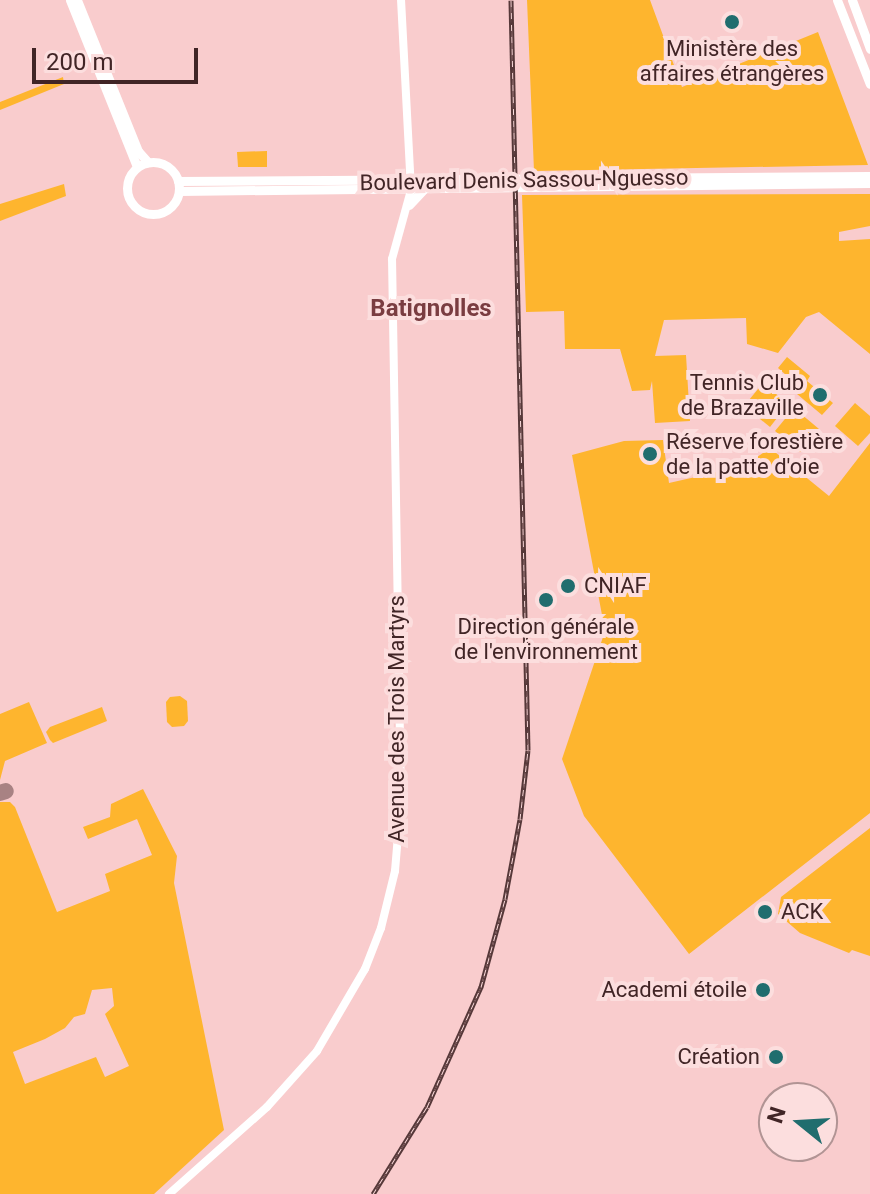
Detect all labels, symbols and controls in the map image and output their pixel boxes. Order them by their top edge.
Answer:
marker: Ministère des affaires étrangères [723,13,741,31]
scale bar [36,32,202,82]
place label: Ministère des affaires étrangères [640,35,824,86]
text: 200 m [46,48,113,76]
street label: Boulevard Denis Sassou-Nguesso [359,164,689,196]
district label: Batignolles [370,295,492,323]
place label: Tennis Club de Brazaville [681,369,804,420]
marker: Tennis Club de Brazaville [811,386,829,404]
place label: Réserve forestière de la patte d'oie [666,428,843,480]
marker: Réserve forestière de la patte d'oie [641,445,659,463]
place label: CNIAF [584,573,647,599]
marker: CNIAF [559,577,577,595]
marker: Direction générale de l'environnement [537,591,555,609]
street label: Avenue des Trois Martyrs [384,595,410,843]
place label: Direction générale de l'environnement [454,613,638,664]
place label: ACK [781,899,823,925]
marker: ACK [756,903,774,921]
place label: Academi étoile [601,977,747,1003]
marker: Academi étoile [754,981,772,999]
place label: Création [678,1044,760,1070]
marker: Création [767,1048,785,1066]
north arrow [758,1082,838,1162]
text: N [762,1104,791,1126]

